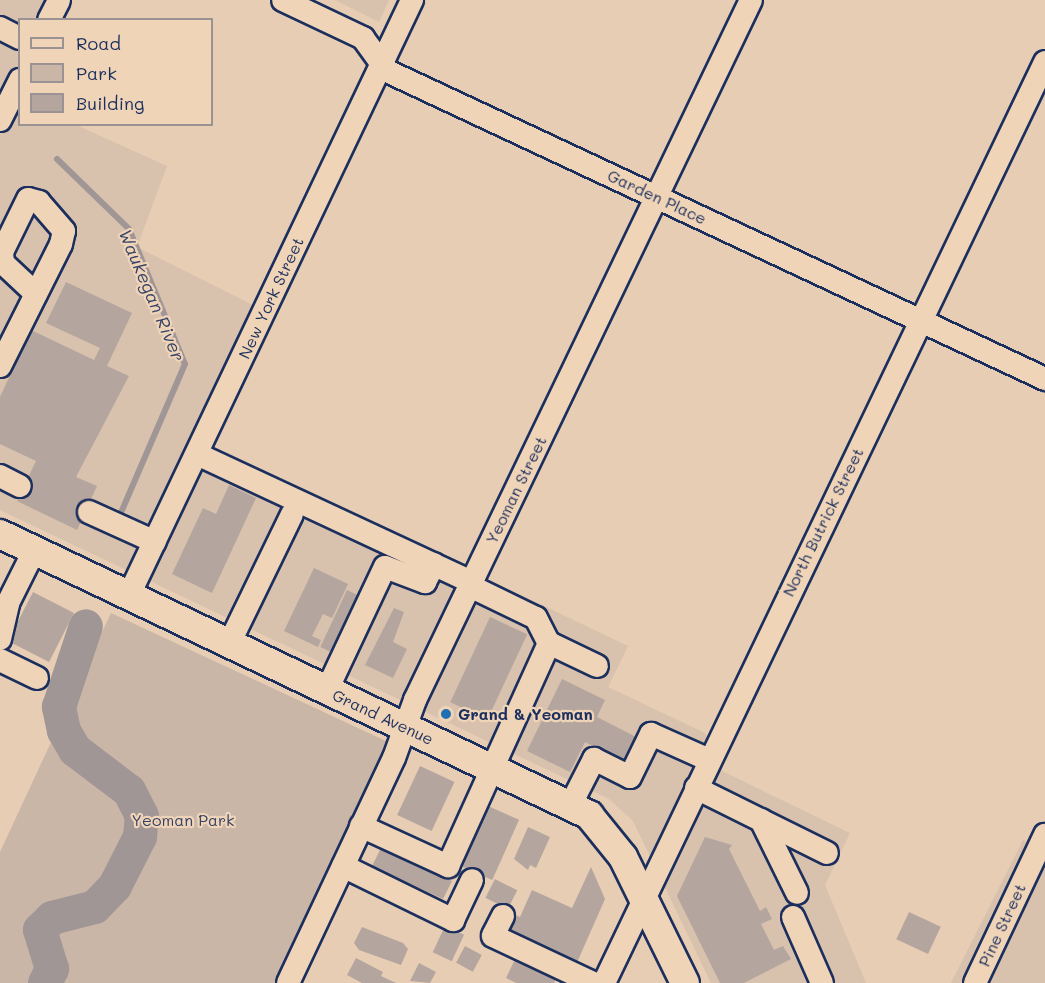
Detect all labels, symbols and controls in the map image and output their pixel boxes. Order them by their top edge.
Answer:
legend [18,18,213,126]
text: Road [76,31,121,55]
text: Park [76,61,117,85]
text: Building [76,91,144,115]
street label: Garden Place [604,166,710,228]
water label: Waukegan River [114,226,190,364]
street label: New York Street [234,234,308,362]
street label: Yeoman Street [482,433,550,547]
street label: North Butrick Street [779,444,867,600]
street label: Grand Avenue [329,685,437,749]
place label: Grand & Yeoman [458,704,593,724]
marker: Grand & Yeoman [439,707,453,721]
park label: Yeoman Park [132,810,234,830]
street label: Pine Street [974,880,1030,970]

